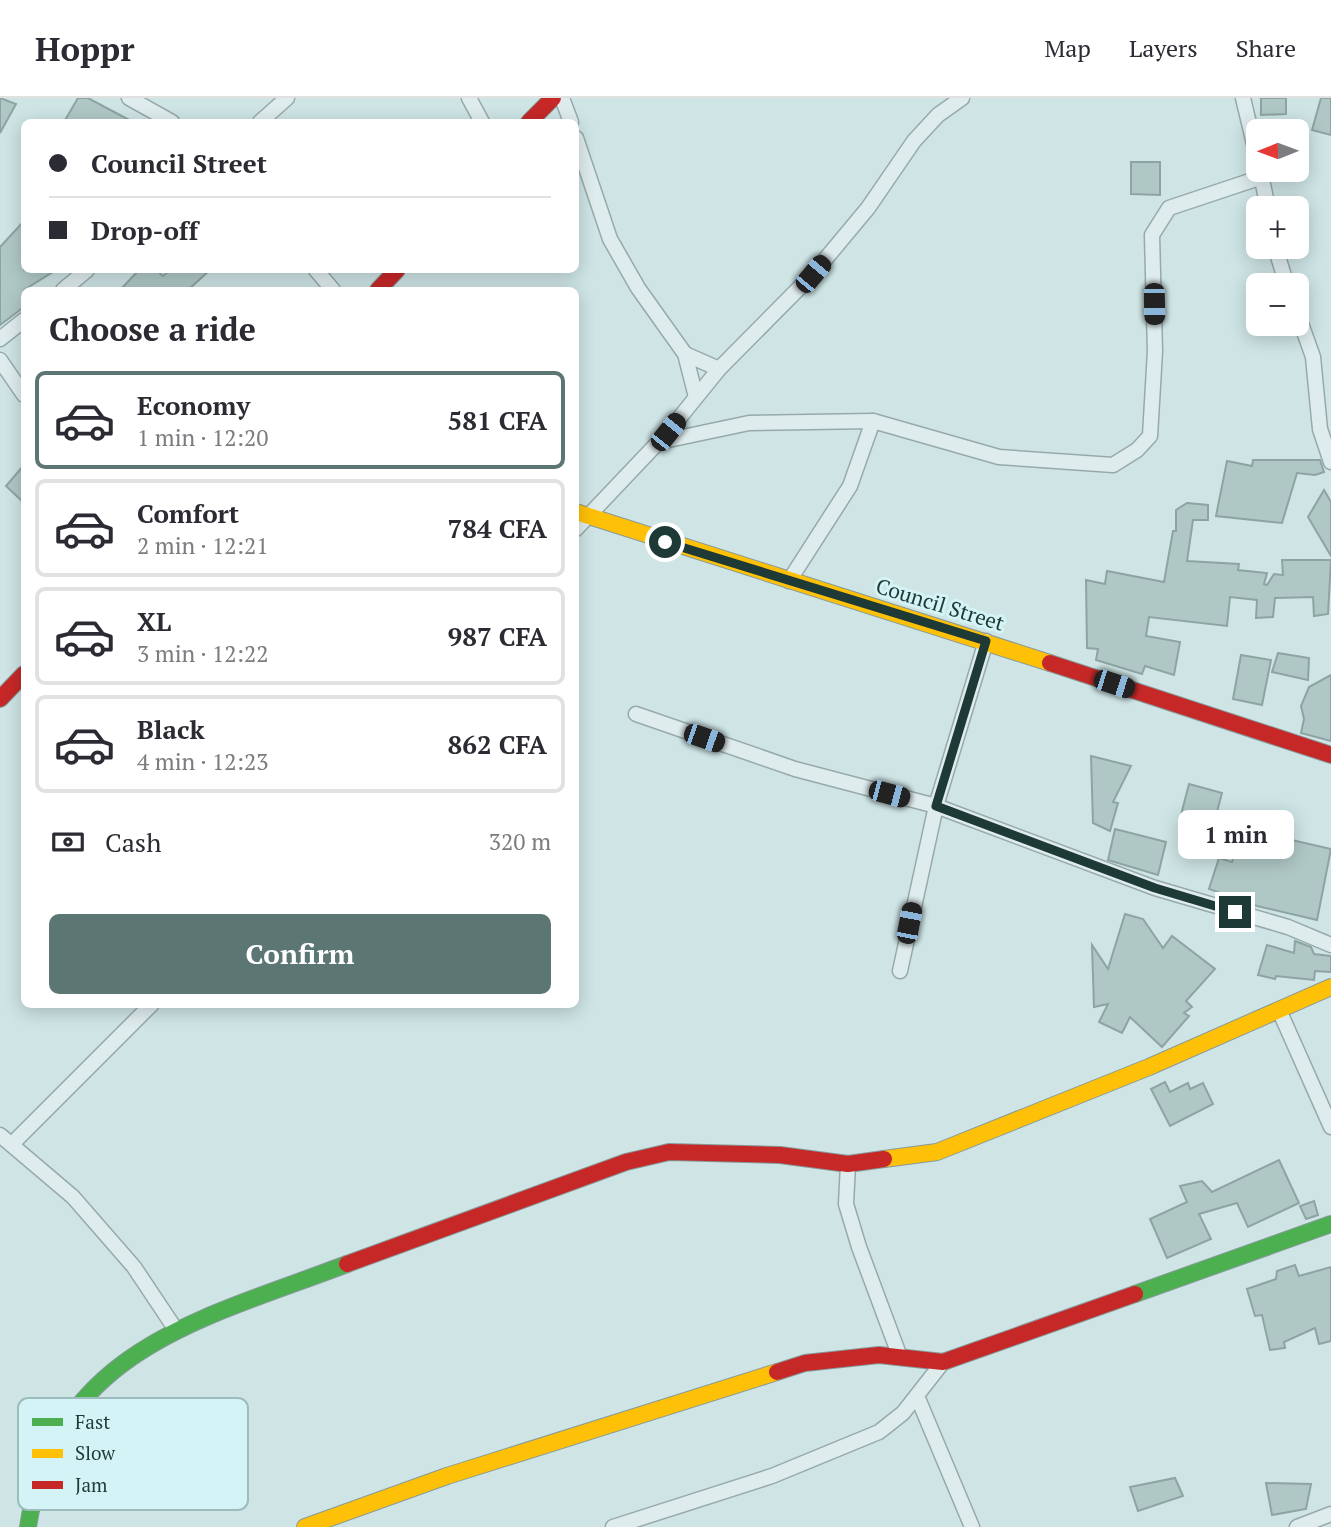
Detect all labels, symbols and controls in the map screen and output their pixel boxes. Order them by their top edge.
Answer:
text: Hoppr [35,27,134,70]
text: Map [1044,32,1091,64]
text: Layers [1129,32,1198,64]
text: Share [1236,32,1296,64]
north arrow [1246,119,1309,182]
map controls [1246,119,1309,336]
text: Council Street [91,146,267,180]
button: + [1246,196,1309,259]
text: Drop-off [91,213,198,247]
car [792,251,835,297]
button: − [1246,273,1309,336]
car [1144,283,1165,325]
text: Choose a ride [49,308,256,350]
text: Economy [137,388,250,422]
icon: car [53,389,116,452]
text: 581 CFA [448,403,547,437]
car [647,409,690,455]
text: 1 min · 12:20 [137,422,269,453]
text: Comfort [137,496,239,530]
icon: car [53,497,116,560]
text: 784 CFA [448,511,547,545]
route start [649,526,681,558]
text: 2 min · 12:21 [137,530,269,561]
street label: Council Street [873,571,1008,637]
text: XL [137,604,171,638]
icon: car [53,605,116,668]
text: 987 CFA [448,619,547,653]
text: 3 min · 12:22 [137,638,269,669]
car [1091,668,1138,700]
text: Black [137,712,205,746]
icon: car [53,713,116,776]
car [681,721,728,755]
text: 862 CFA [448,727,547,761]
text: 4 min · 12:23 [137,746,269,777]
car [866,778,913,810]
callout: 1 min [1177,810,1293,860]
text: 1 min [1205,819,1267,850]
icon: cash [49,823,87,861]
text: Cash [105,825,161,859]
text: 320 m [489,826,551,857]
route end [1219,896,1251,928]
car [895,900,924,946]
button: Confirm [49,914,551,994]
legend [18,1398,248,1510]
text: Fast [75,1409,110,1434]
text: Slow [75,1440,116,1465]
text: Jam [75,1472,108,1497]

